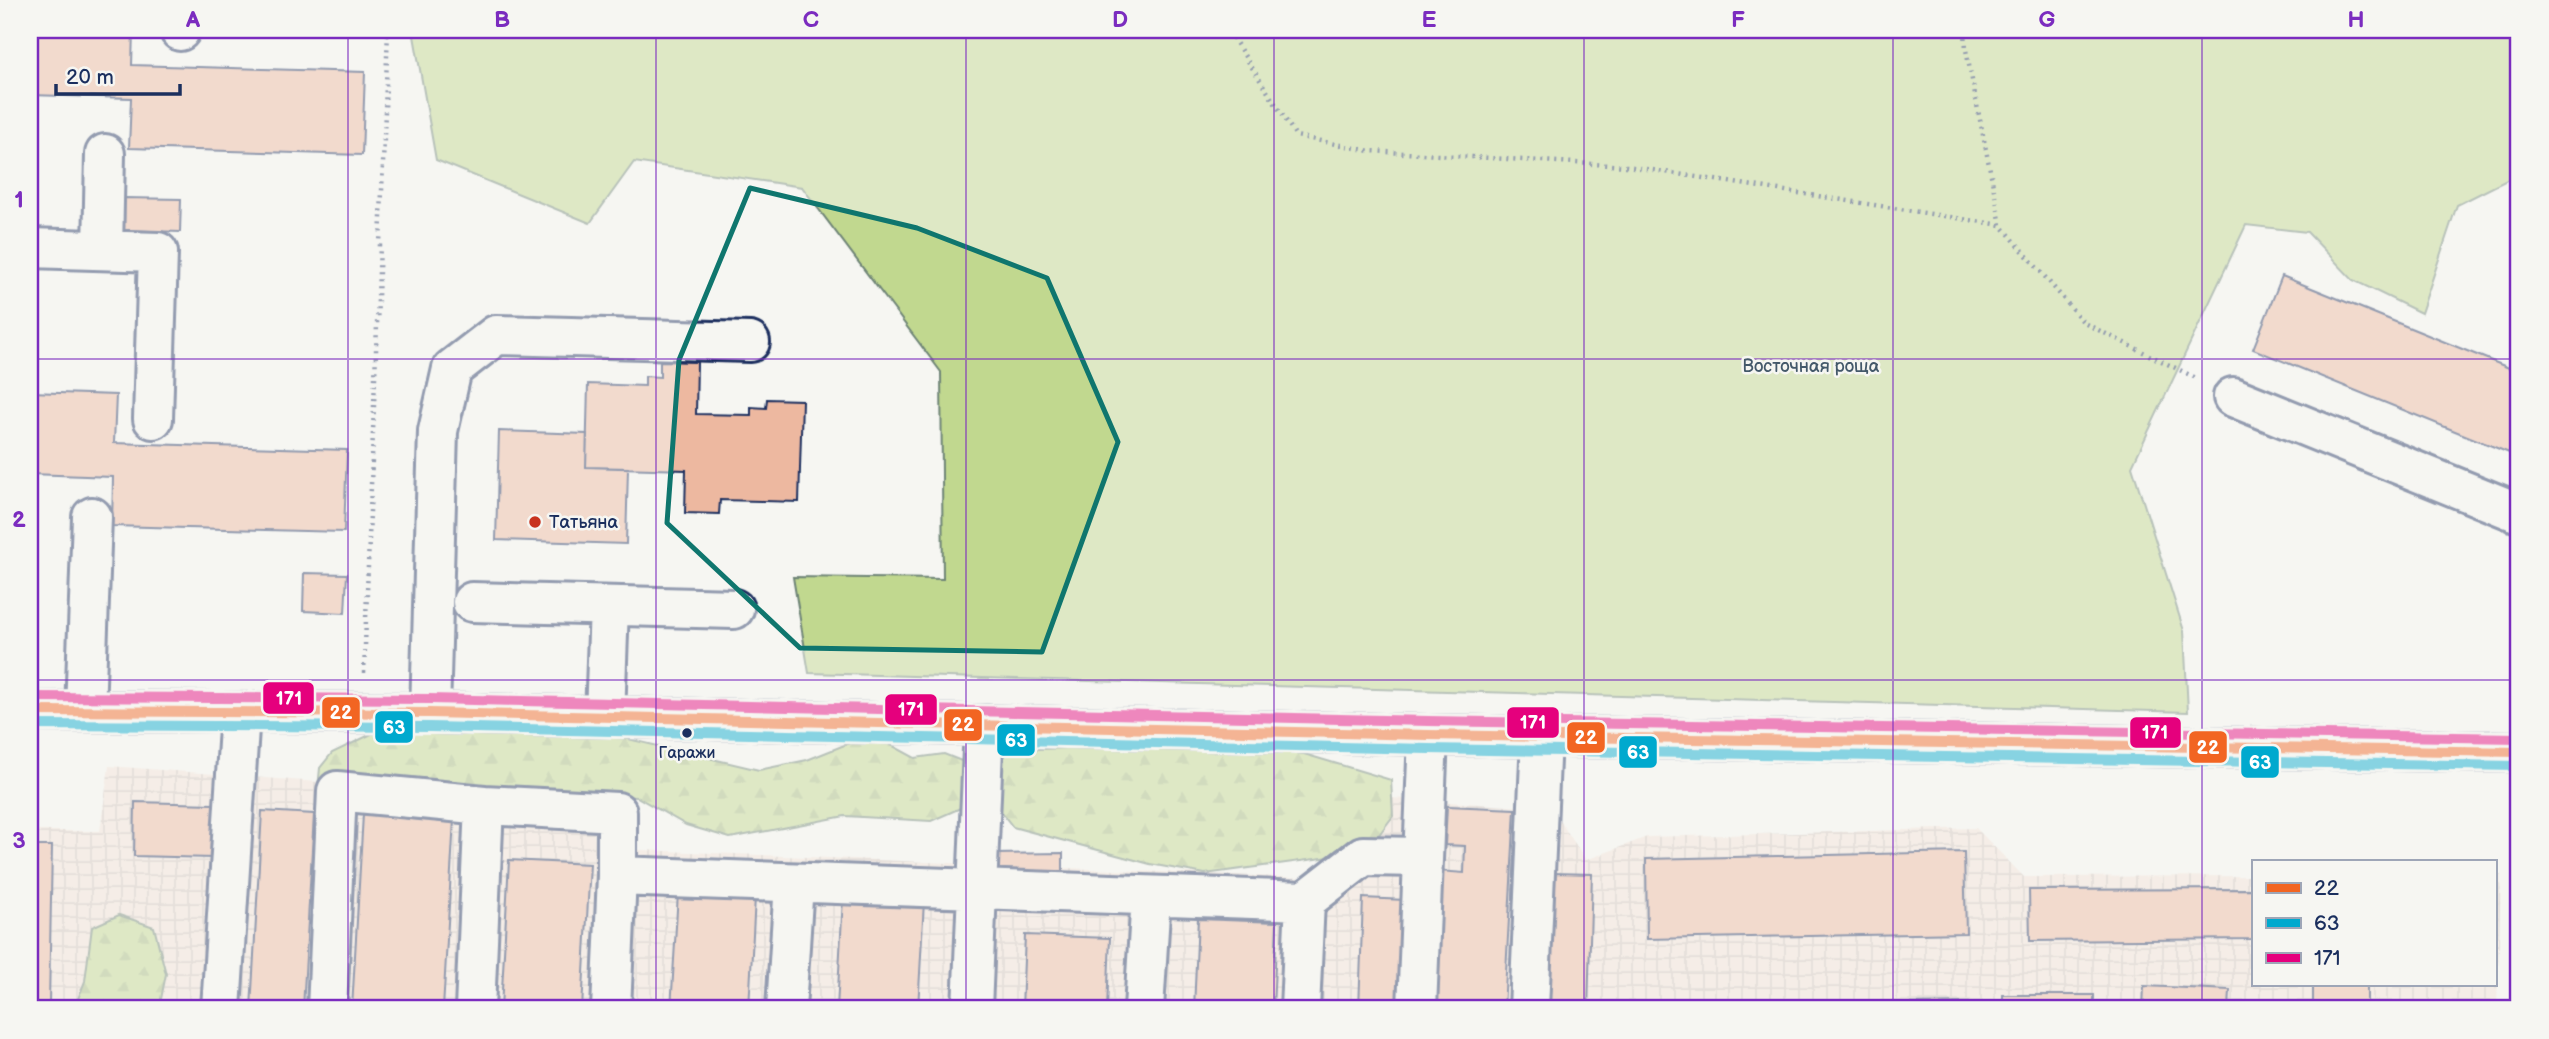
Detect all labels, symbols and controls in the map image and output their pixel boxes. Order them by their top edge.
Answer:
text: A [185,6,201,34]
text: B [494,6,510,34]
text: C [803,6,819,34]
text: D [1112,6,1128,34]
text: E [1422,6,1437,34]
text: F [1731,6,1745,34]
text: G [2039,6,2056,34]
text: H [2347,6,2365,34]
scale bar [56,52,180,96]
text: 20 m [66,65,114,90]
text: 1 [14,186,24,214]
park label: Восточная роща [1742,356,1880,377]
text: 2 [12,506,26,534]
place label: Татьяна [549,512,619,533]
marker: Татьяна [527,514,543,530]
line badge: 171 [262,681,315,715]
text: 171 [276,688,302,711]
line badge: 171 [884,693,938,726]
line badge: 22 [321,696,361,729]
text: 171 [898,699,924,722]
text: 22 [330,702,353,725]
line badge: 171 [1506,706,1560,739]
line badge: 22 [943,708,983,742]
line badge: 63 [374,710,414,744]
text: 171 [1520,712,1546,735]
text: 22 [952,714,975,737]
line badge: 171 [2129,716,2182,749]
text: 63 [383,717,405,740]
line badge: 22 [1566,721,1606,754]
text: 171 [2142,722,2168,745]
line badge: 63 [996,723,1036,757]
marker: Гаражи [680,726,694,740]
text: 22 [1575,727,1598,750]
text: 63 [1005,730,1027,753]
line badge: 22 [2188,730,2228,764]
line badge: 63 [1618,735,1658,769]
text: 22 [2197,737,2220,760]
text: 63 [1627,742,1649,765]
place label: Гаражи [659,744,715,763]
line badge: 63 [2240,745,2280,779]
text: 63 [2249,752,2271,775]
text: 3 [12,827,26,855]
legend [2252,860,2496,986]
text: 22 [2314,876,2339,901]
text: 63 [2314,911,2340,936]
text: 171 [2314,946,2341,971]

